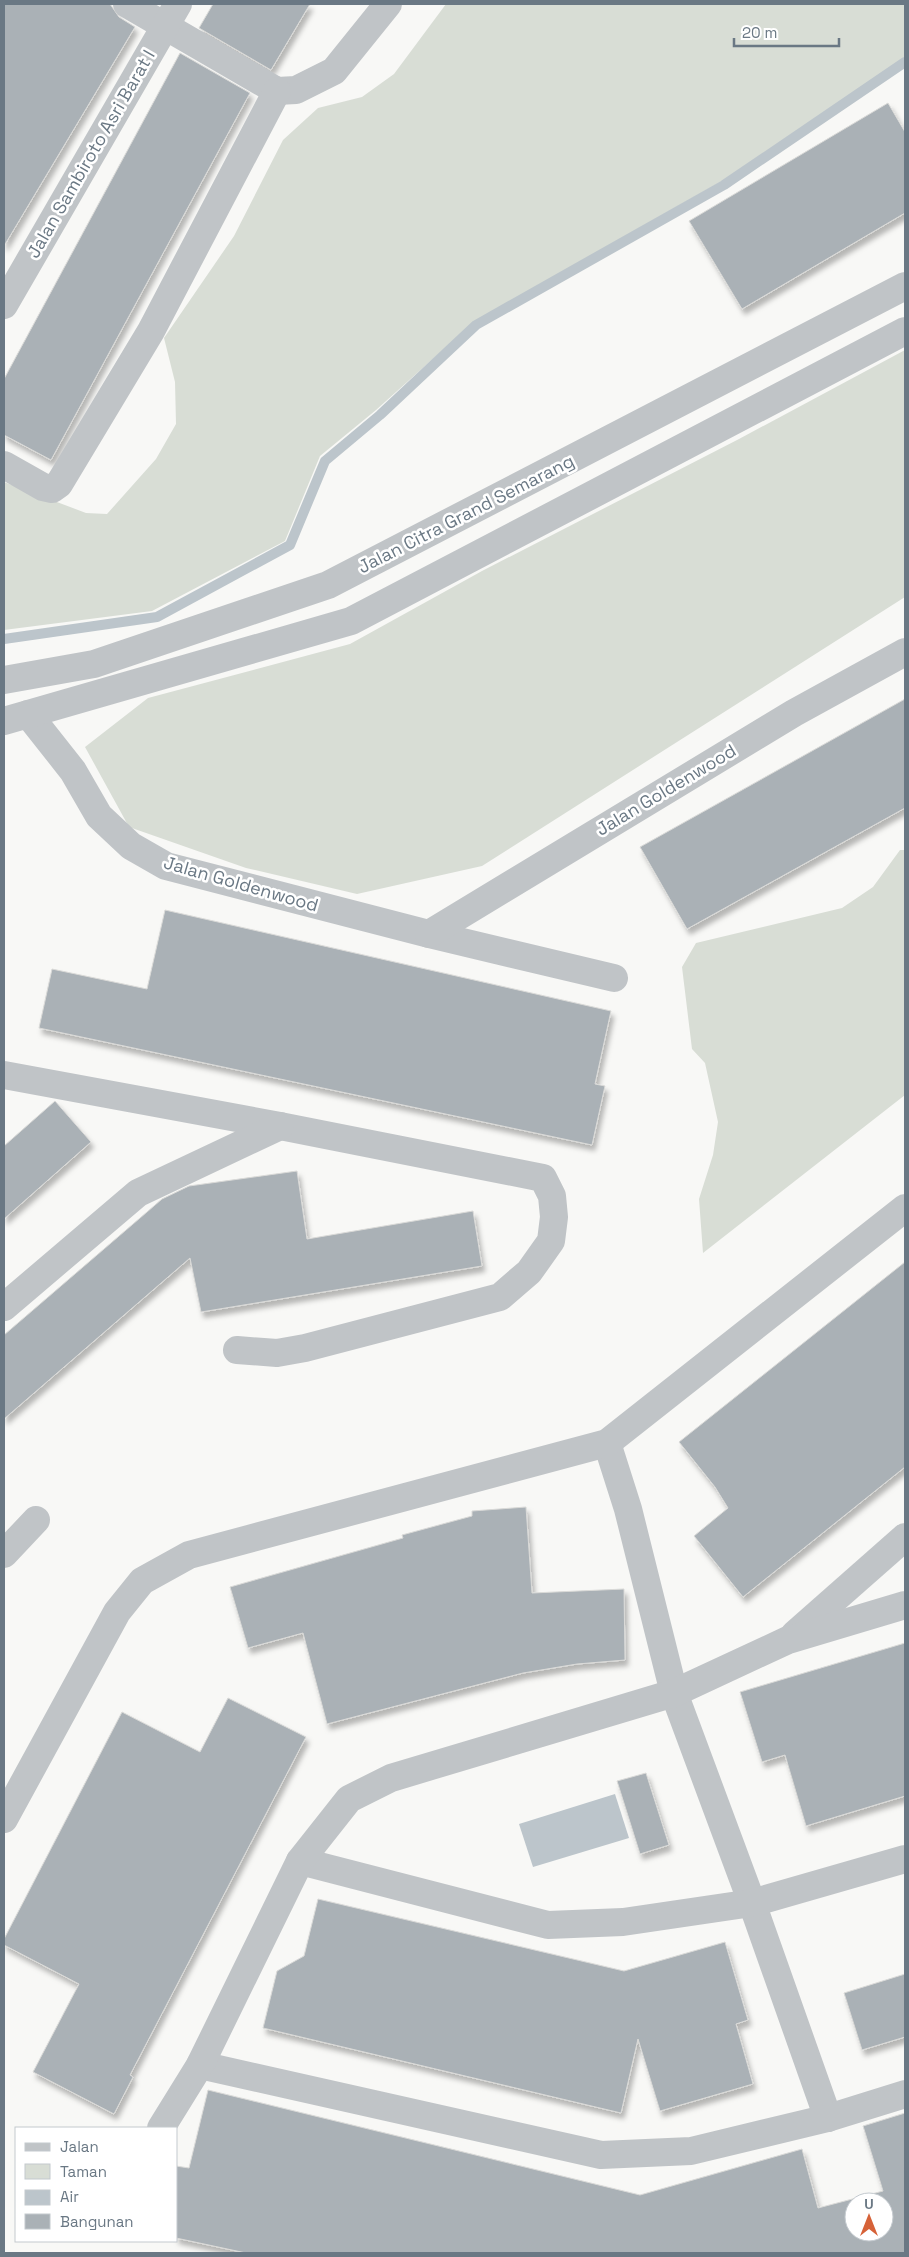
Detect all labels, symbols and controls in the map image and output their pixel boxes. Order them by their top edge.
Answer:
scale bar [734,15,839,47]
text: 20 m [742,23,777,42]
street label: Jalan Sambiroto Asri Barat I [21,45,160,262]
street label: Jalan Citra Grand Semarang [354,449,578,578]
street label: Jalan Goldenwood [591,739,740,841]
street label: Jalan Goldenwood [161,850,321,917]
legend [15,2127,178,2242]
text: Jalan [60,2137,99,2156]
text: Taman [60,2162,107,2181]
text: Air [60,2187,79,2206]
north arrow [844,2192,894,2242]
text: U [864,2195,874,2213]
text: Bangunan [60,2212,134,2231]

